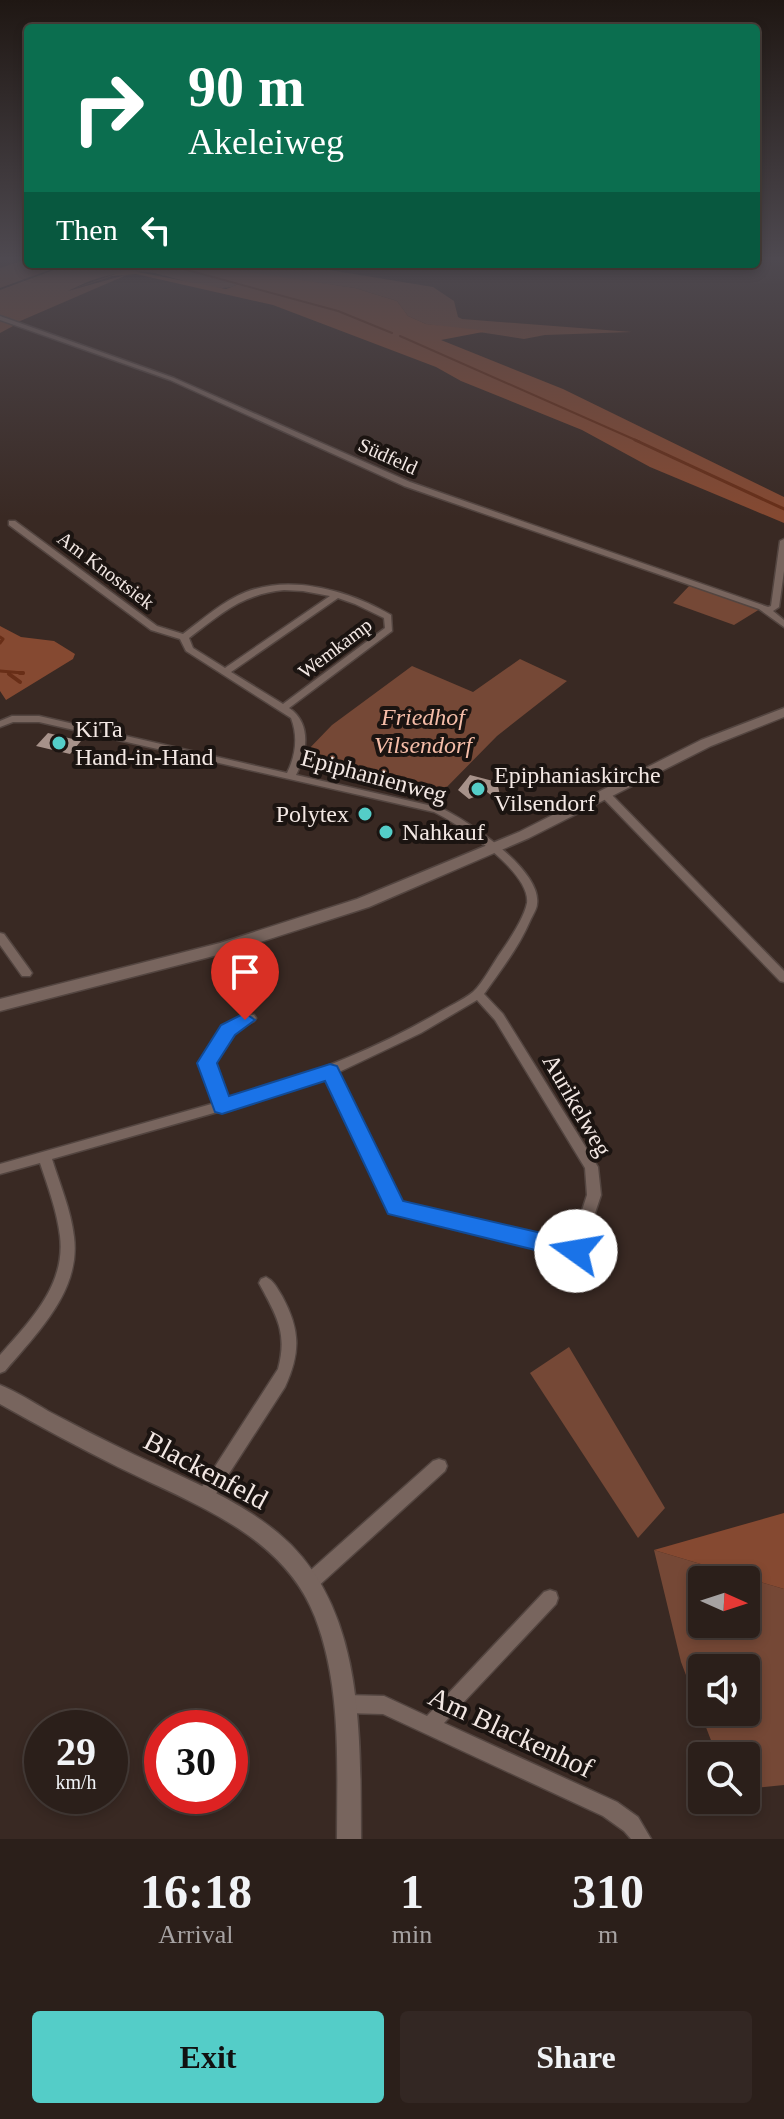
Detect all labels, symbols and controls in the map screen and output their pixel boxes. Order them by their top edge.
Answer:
icon: right [56,56,160,160]
text: 90 m [188,56,305,118]
text: Akeleiweg [188,122,344,162]
icon: left [134,208,178,252]
text: Then [56,213,118,246]
street label: Südfeld [355,433,421,479]
street label: Am Knostsiek [53,527,159,613]
street label: Wemkamp [294,613,377,684]
park label: Friedhof Vilsendorf [374,704,475,758]
place label: KiTa Hand-in-Hand [75,716,214,770]
marker: KiTa Hand-in-Hand [50,734,68,752]
street label: Epiphanienweg [299,744,449,808]
place label: Epiphaniaskirche Vilsendorf [494,762,661,816]
marker: Epiphaniaskirche Vilsendorf [469,780,487,798]
place label: Polytex [276,801,349,827]
marker: Polytex [356,805,374,823]
place label: Nahkauf [402,819,485,845]
marker: Nahkauf [377,823,395,841]
pin [211,938,279,1020]
icon: arrive [223,950,267,994]
street label: Aurikelweg [537,1049,617,1161]
position arrow [534,1209,618,1293]
street label: Blackenfeld [139,1425,273,1515]
north arrow [688,1566,760,1638]
map controls [688,1566,760,1814]
button: sound [688,1654,760,1726]
street label: Am Blackenhof [424,1680,599,1784]
speed limit sign: 30 [144,1710,248,1814]
text: 29 [56,1729,96,1774]
button: search [688,1742,760,1814]
text: km/h [55,1771,97,1793]
text: 16:18 [140,1865,252,1918]
text: 1 [400,1865,424,1918]
text: 310 [572,1865,644,1918]
text: Arrival [158,1920,233,1949]
text: min [392,1920,432,1949]
text: m [598,1920,618,1949]
button: Exit [32,2011,384,2103]
button: Share [400,2011,752,2103]

